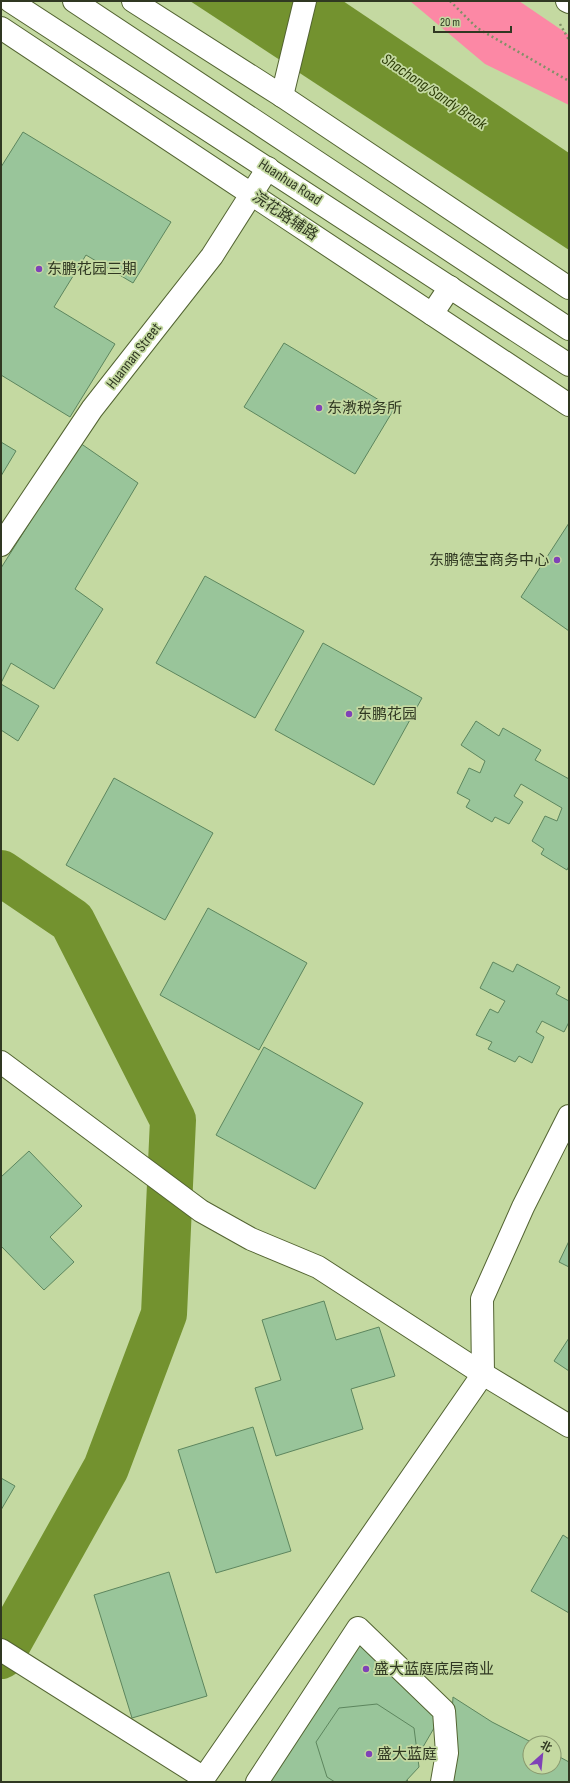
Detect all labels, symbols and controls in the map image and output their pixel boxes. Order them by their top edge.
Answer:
scale bar [434,8,511,34]
text: 20 m [440,15,460,30]
water label: Shachong/Sandy Brook [378,50,491,135]
street label: Huanhua Road [255,154,325,210]
street label: 浣花路辅路 [249,187,321,245]
place label: 东鹏花园三期 [47,260,137,279]
marker: 东鹏花园三期 [34,264,44,274]
street label: Huannan Street [102,319,166,393]
place label: 东漖税务所 [327,399,402,418]
marker: 东漖税务所 [314,403,324,413]
place label: 东鹏德宝商务中心 [429,551,549,570]
marker: 东鹏德宝商务中心 [552,555,562,565]
place label: 东鹏花园 [357,705,417,724]
marker: 东鹏花园 [344,709,354,719]
place label: 盛大蓝庭底层商业 [374,1660,494,1679]
marker: 盛大蓝庭底层商业 [361,1664,371,1674]
north arrow [522,1735,562,1775]
text: 北 [538,1738,554,1755]
place label: 盛大蓝庭 [377,1745,437,1764]
marker: 盛大蓝庭 [364,1749,374,1759]

